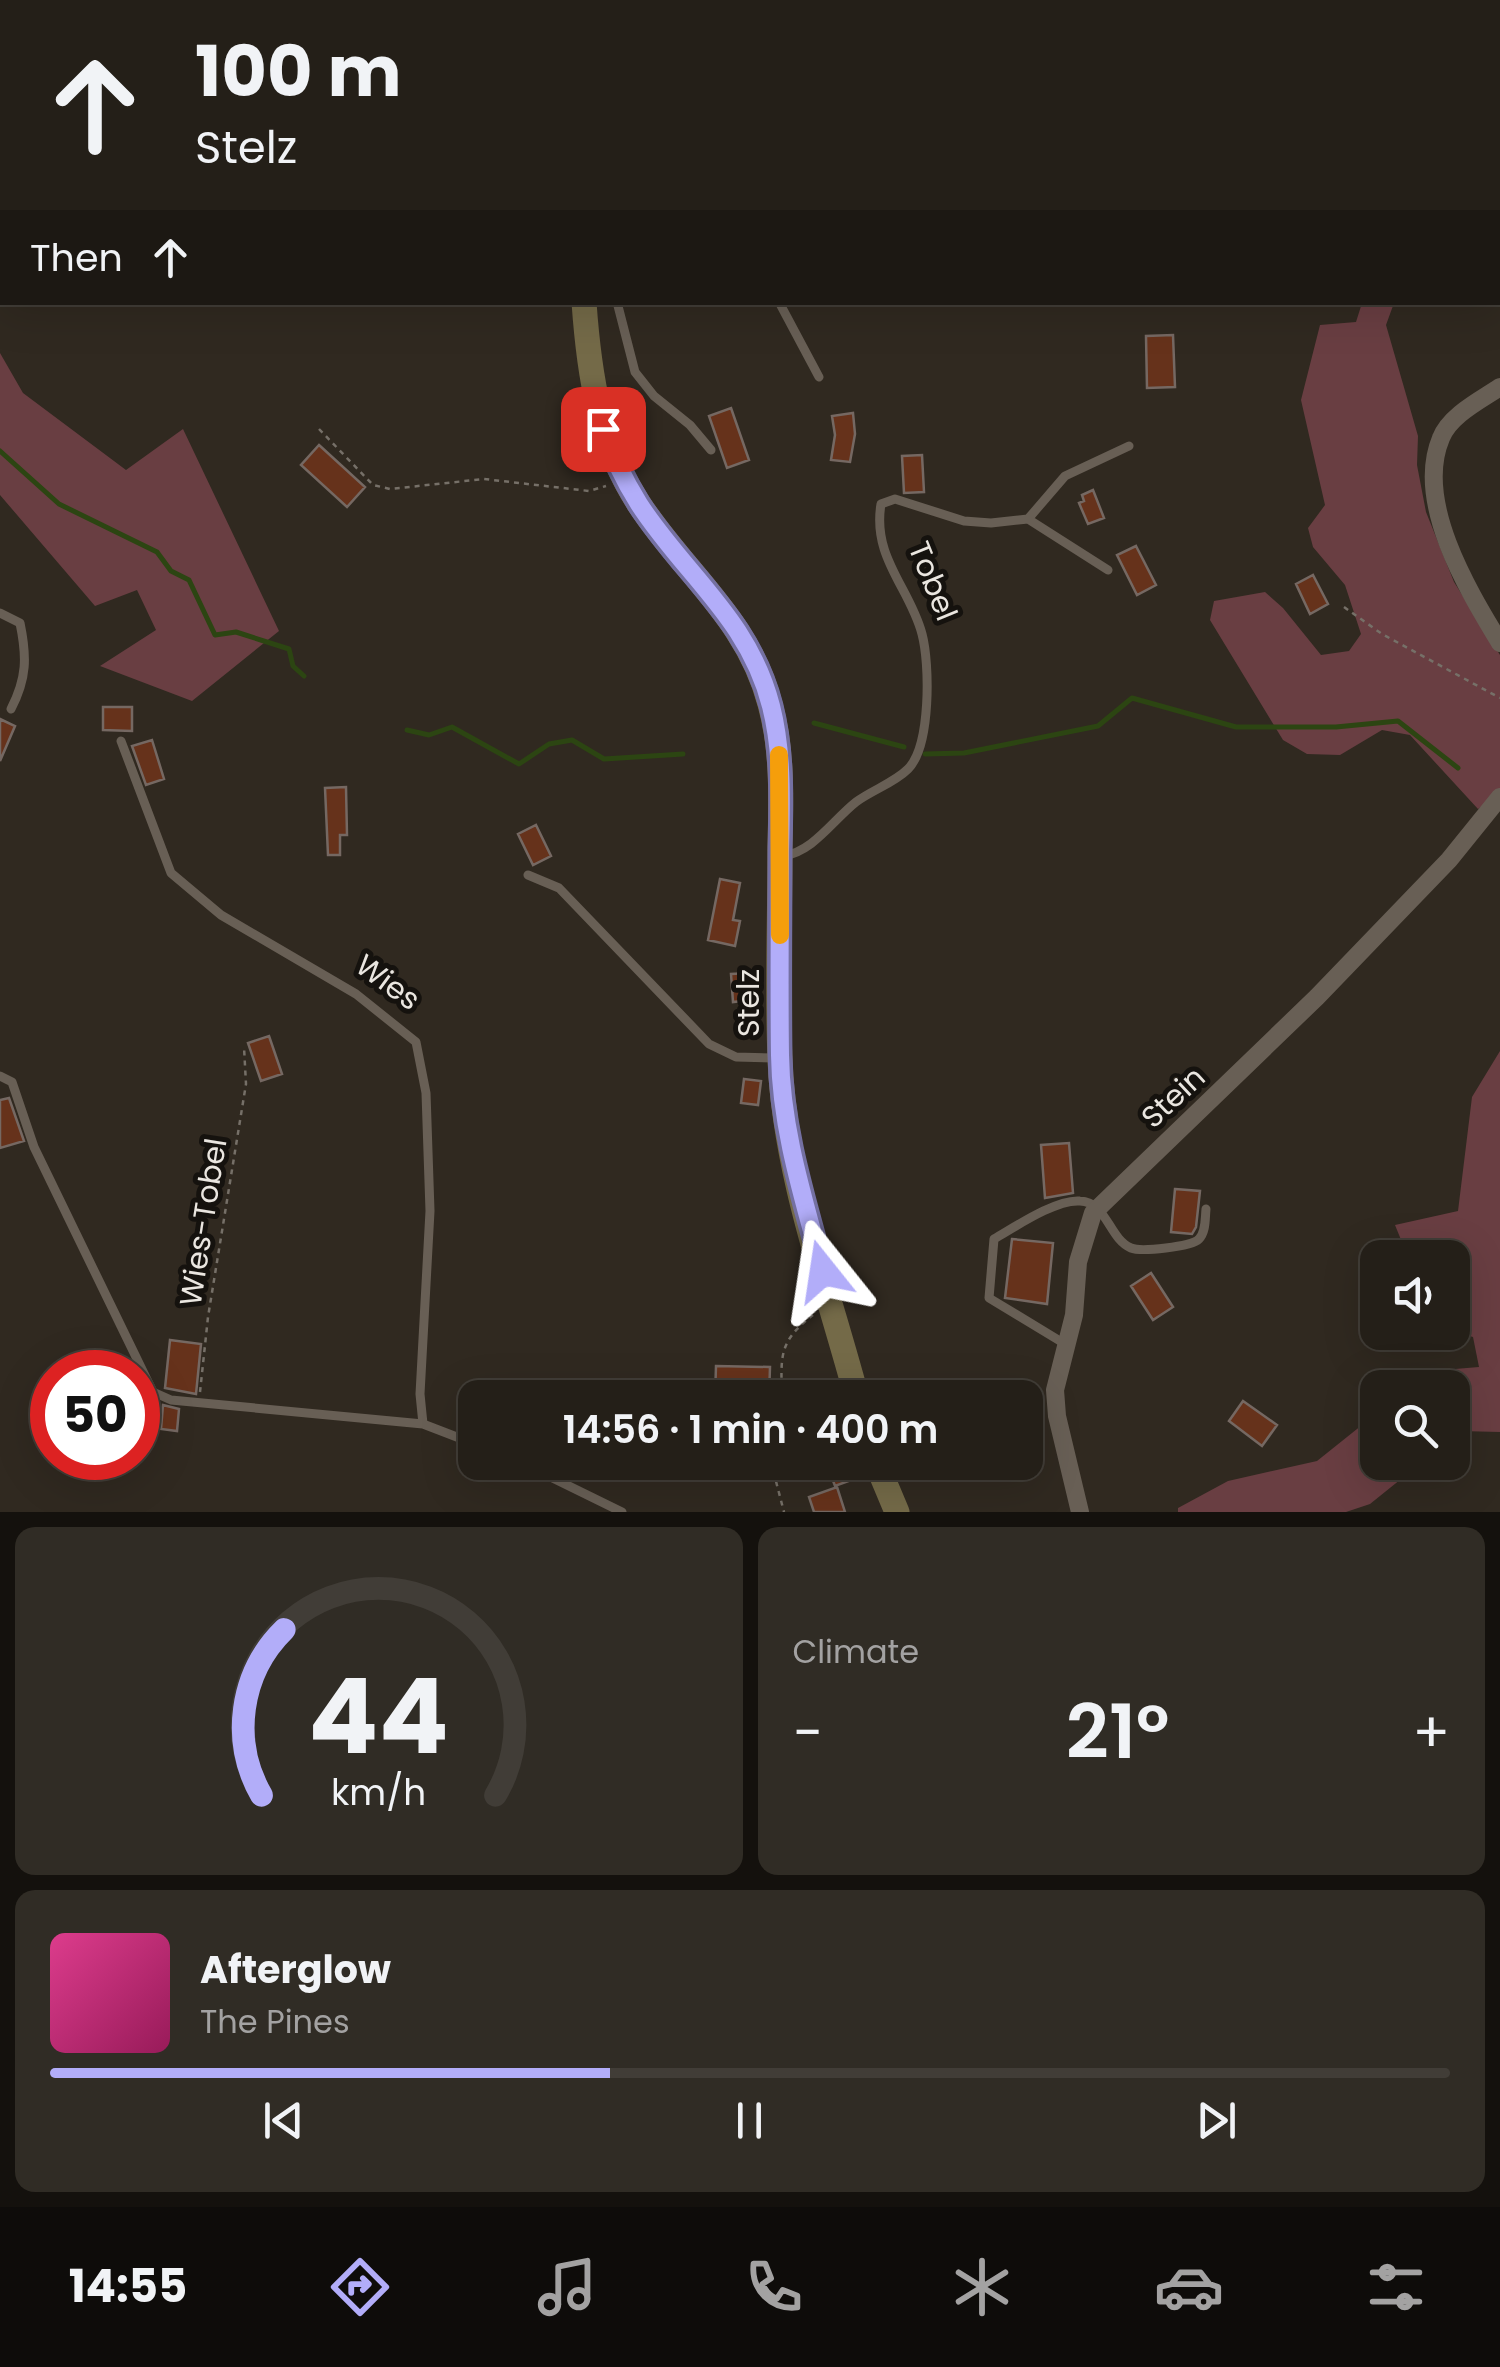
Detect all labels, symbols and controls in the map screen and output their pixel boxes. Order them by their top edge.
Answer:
text: 100 m [195,22,402,121]
icon: ahead [30,40,160,170]
text: Stelz [195,116,297,179]
icon: ahead [143,230,198,285]
text: Then [30,231,123,284]
pin [561,387,646,472]
icon: arrive [576,402,631,457]
street label: Tobel [898,535,968,627]
street label: Wies [347,944,429,1020]
street label: Stelz [727,969,770,1037]
street label: Stein [1131,1056,1215,1138]
street label: Wies-Tobel [169,1135,237,1309]
position arrow [771,1219,875,1323]
map controls [1360,1240,1470,1480]
button: sound [1360,1240,1470,1350]
speed limit sign: 50 [30,1350,160,1480]
button: search [1360,1370,1470,1480]
text: 14:56 · 1 min · 400 m [563,1403,938,1456]
text: Climate [793,1629,919,1674]
text: 44 [308,1644,449,1789]
text: 21° [1066,1679,1169,1784]
text: − [793,1694,823,1771]
text: + [1412,1694,1450,1771]
text: km/h [331,1767,426,1818]
text: Afterglow [200,1943,391,1996]
text: The Pines [200,1999,350,2044]
icon: previous [256,2093,311,2148]
icon: pause [722,2093,777,2148]
icon: next [1189,2093,1244,2148]
icon: directions [325,2252,395,2322]
icon: music [532,2252,602,2322]
icon: phone [739,2252,809,2322]
icon: climate [947,2252,1017,2322]
icon: car [1154,2252,1224,2322]
icon: filters [1361,2252,1431,2322]
text: 14:55 [69,2255,187,2318]

